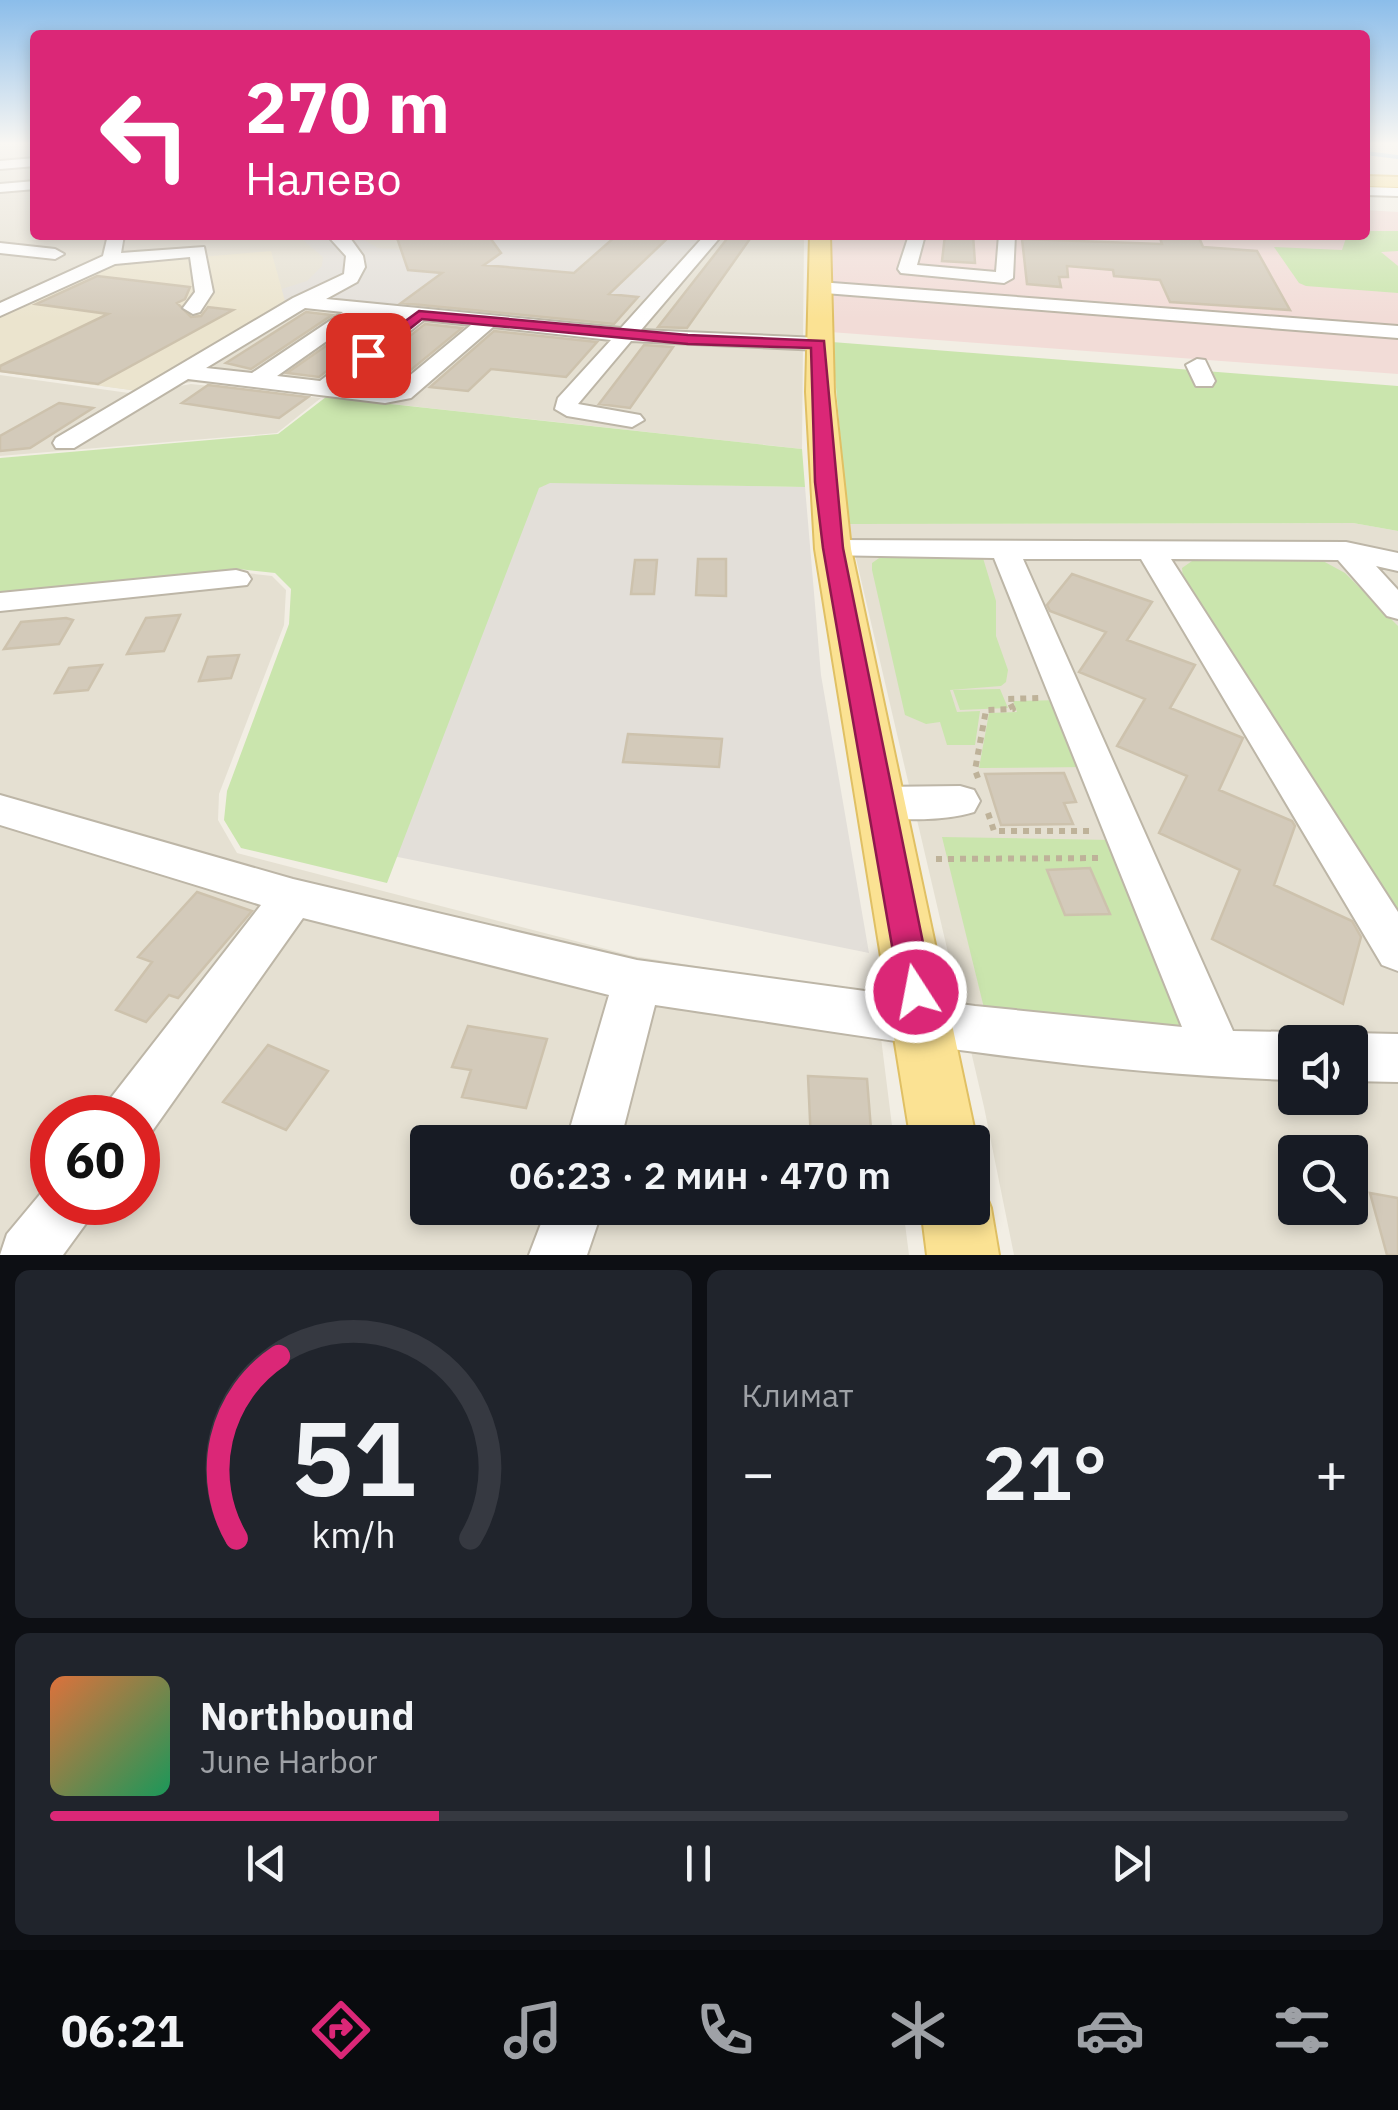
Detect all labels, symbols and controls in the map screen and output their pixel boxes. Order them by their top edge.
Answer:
text: 270 m [245,61,450,152]
icon: left [80,70,210,200]
text: Налево [245,149,402,207]
pin [326,313,411,398]
icon: arrive [341,328,396,383]
position arrow [864,940,968,1044]
map controls [1278,1025,1368,1225]
button: sound [1278,1025,1368,1115]
speed limit sign: 60 [30,1095,160,1225]
button: search [1278,1135,1368,1225]
text: 06:23 · 2 мин · 470 m [509,1150,891,1199]
text: Климат [742,1374,854,1416]
text: 51 [291,1389,416,1525]
text: 21° [982,1423,1107,1521]
text: − [742,1437,775,1508]
text: + [1315,1437,1348,1508]
text: km/h [311,1511,395,1558]
text: Northbound [200,1691,415,1740]
text: June Harbor [200,1740,377,1782]
icon: previous [239,1836,294,1891]
icon: pause [671,1836,726,1891]
icon: next [1104,1836,1159,1891]
icon: directions [306,1995,376,2065]
icon: music [498,1995,568,2065]
icon: phone [690,1995,760,2065]
icon: climate [883,1995,953,2065]
icon: car [1075,1995,1145,2065]
icon: filters [1267,1995,1337,2065]
text: 06:21 [61,2001,184,2059]

